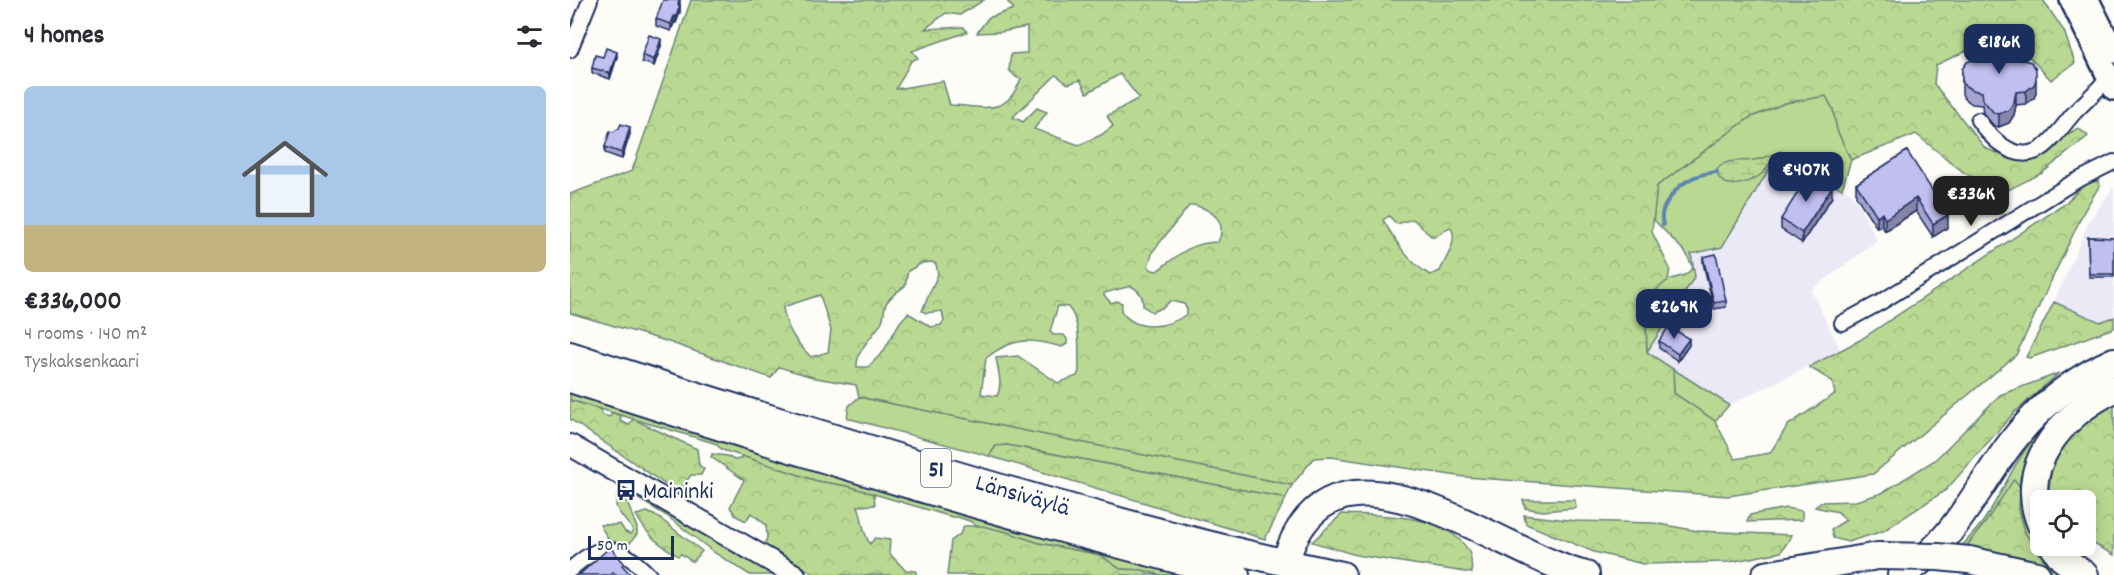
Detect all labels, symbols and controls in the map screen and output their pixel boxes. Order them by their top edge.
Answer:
text: 4 homes [24,18,104,55]
icon: filters [513,20,546,53]
pin: €186K [1957,24,2041,75]
text: €186K [1978,29,2020,57]
icon: home [231,125,339,233]
pin: €407K [1764,152,1848,203]
text: €407K [1782,157,1830,185]
pin: €336K [1929,176,2013,227]
text: €336K [1947,181,1995,209]
text: €336,000 [24,284,122,321]
pin: €269K [1632,289,1716,340]
text: €269K [1650,294,1698,322]
text: 4 rooms · 140 m² [24,321,147,349]
text: Tyskaksenkaari [24,349,139,377]
road number: 51 [921,449,951,487]
street label: Länsiväylä [971,467,1073,527]
place label: Maininki [643,476,714,510]
bus stop icon: Maininki [614,478,638,502]
map controls [2030,490,2096,556]
button: locate [2030,490,2096,556]
scale bar [588,533,674,560]
text: 50 m [597,535,628,558]

